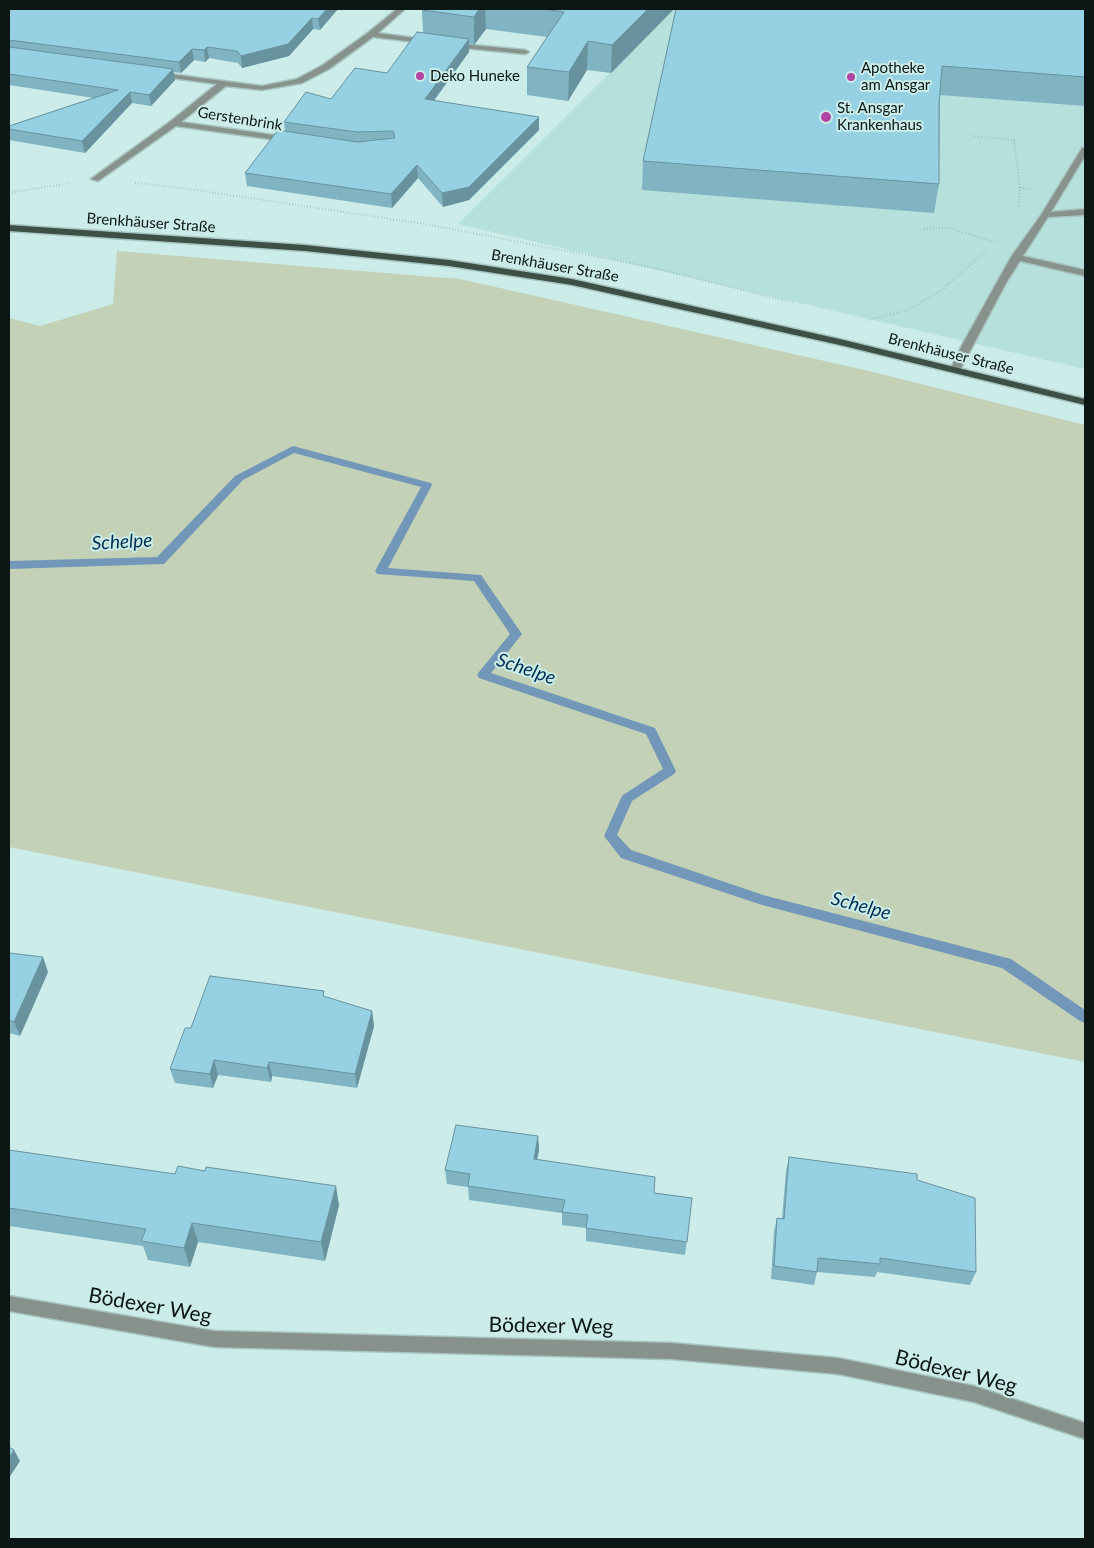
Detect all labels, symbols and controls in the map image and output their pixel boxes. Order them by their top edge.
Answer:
place label: Apotheke am Ansgar [861,59,930,94]
place label: Deko Huneke [430,67,520,85]
marker: Deko Huneke [414,70,426,82]
marker: Apotheke am Ansgar [845,71,857,83]
place label: St. Ansgar Krankenhaus [837,99,922,134]
street label: Gerstenbrink [196,103,284,135]
marker: St. Ansgar Krankenhaus [819,110,833,124]
street label: Brenkhäuser Straße [86,210,216,236]
street label: Brenkhäuser Straße [490,246,620,286]
street label: Brenkhäuser Straße [886,330,1016,378]
water label: Schelpe [91,529,153,555]
water label: Schelpe [494,648,558,690]
water label: Schelpe [829,887,893,925]
street label: Bödexer Weg [86,1283,214,1329]
street label: Bödexer Weg [488,1312,614,1340]
street label: Bödexer Weg [892,1345,1020,1399]

